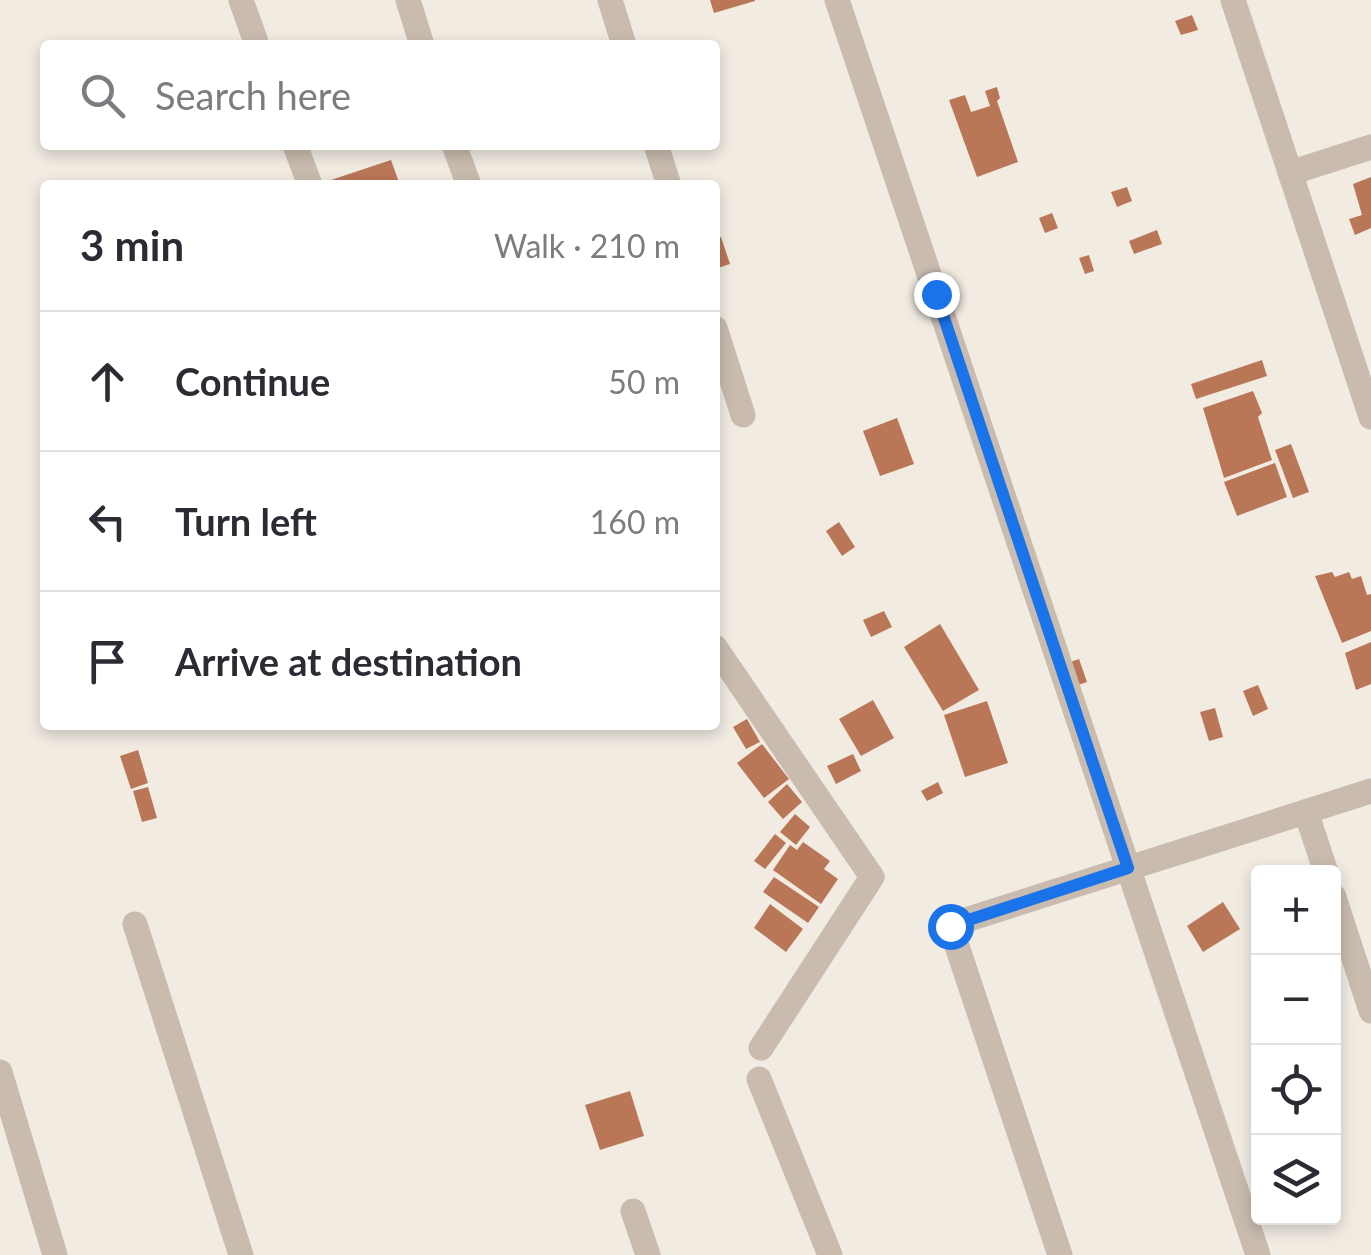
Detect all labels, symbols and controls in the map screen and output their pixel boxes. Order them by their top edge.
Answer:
search box [40,40,720,150]
icon: search [75,68,130,123]
text: Search here [155,72,351,118]
text: 3 min [80,220,184,270]
text: Walk · 210 m [494,226,680,265]
route end [914,272,960,318]
icon: ahead [80,354,135,409]
text: Continue [175,358,330,404]
text: 50 m [608,362,680,401]
icon: left [80,494,135,549]
text: Turn left [175,498,317,544]
text: 160 m [590,502,680,541]
icon: arrive [80,634,135,689]
text: Arrive at destination [175,638,522,684]
map controls [1251,865,1341,1225]
button: + [1251,865,1341,955]
route start [928,904,974,950]
button: − [1251,955,1341,1045]
button: locate [1251,1045,1341,1135]
button: layers [1251,1135,1341,1225]

